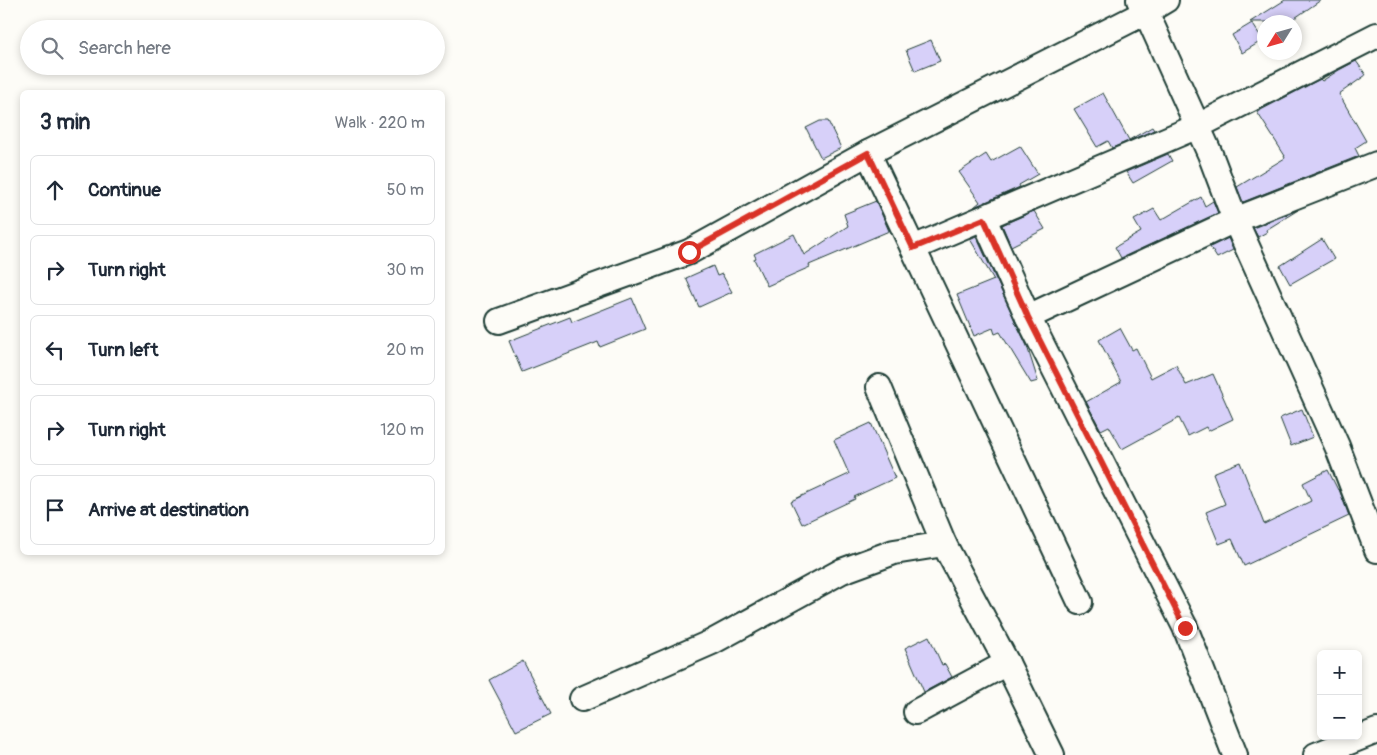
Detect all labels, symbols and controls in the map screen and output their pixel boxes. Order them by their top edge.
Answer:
north arrow [1257,15,1302,60]
search box [20,20,445,75]
icon: search [38,34,66,62]
text: Search here [78,36,171,60]
text: 3 min [40,109,90,136]
text: Walk · 220 m [335,113,425,133]
icon: ahead [41,176,69,204]
text: Continue [88,178,161,202]
text: 50 m [387,180,424,200]
route start [678,241,701,264]
icon: right [41,256,69,284]
text: Turn right [88,258,166,282]
text: 30 m [386,260,424,280]
icon: left [41,336,69,364]
text: Turn left [88,338,158,362]
text: 20 m [386,340,424,360]
icon: right [41,416,69,444]
text: Turn right [88,418,166,442]
text: 120 m [380,420,424,440]
icon: arrive [41,496,69,524]
text: Arrive at destination [88,498,249,522]
route end [1174,617,1197,640]
map controls [1317,650,1362,740]
button: + [1317,650,1362,695]
button: − [1317,695,1362,740]

